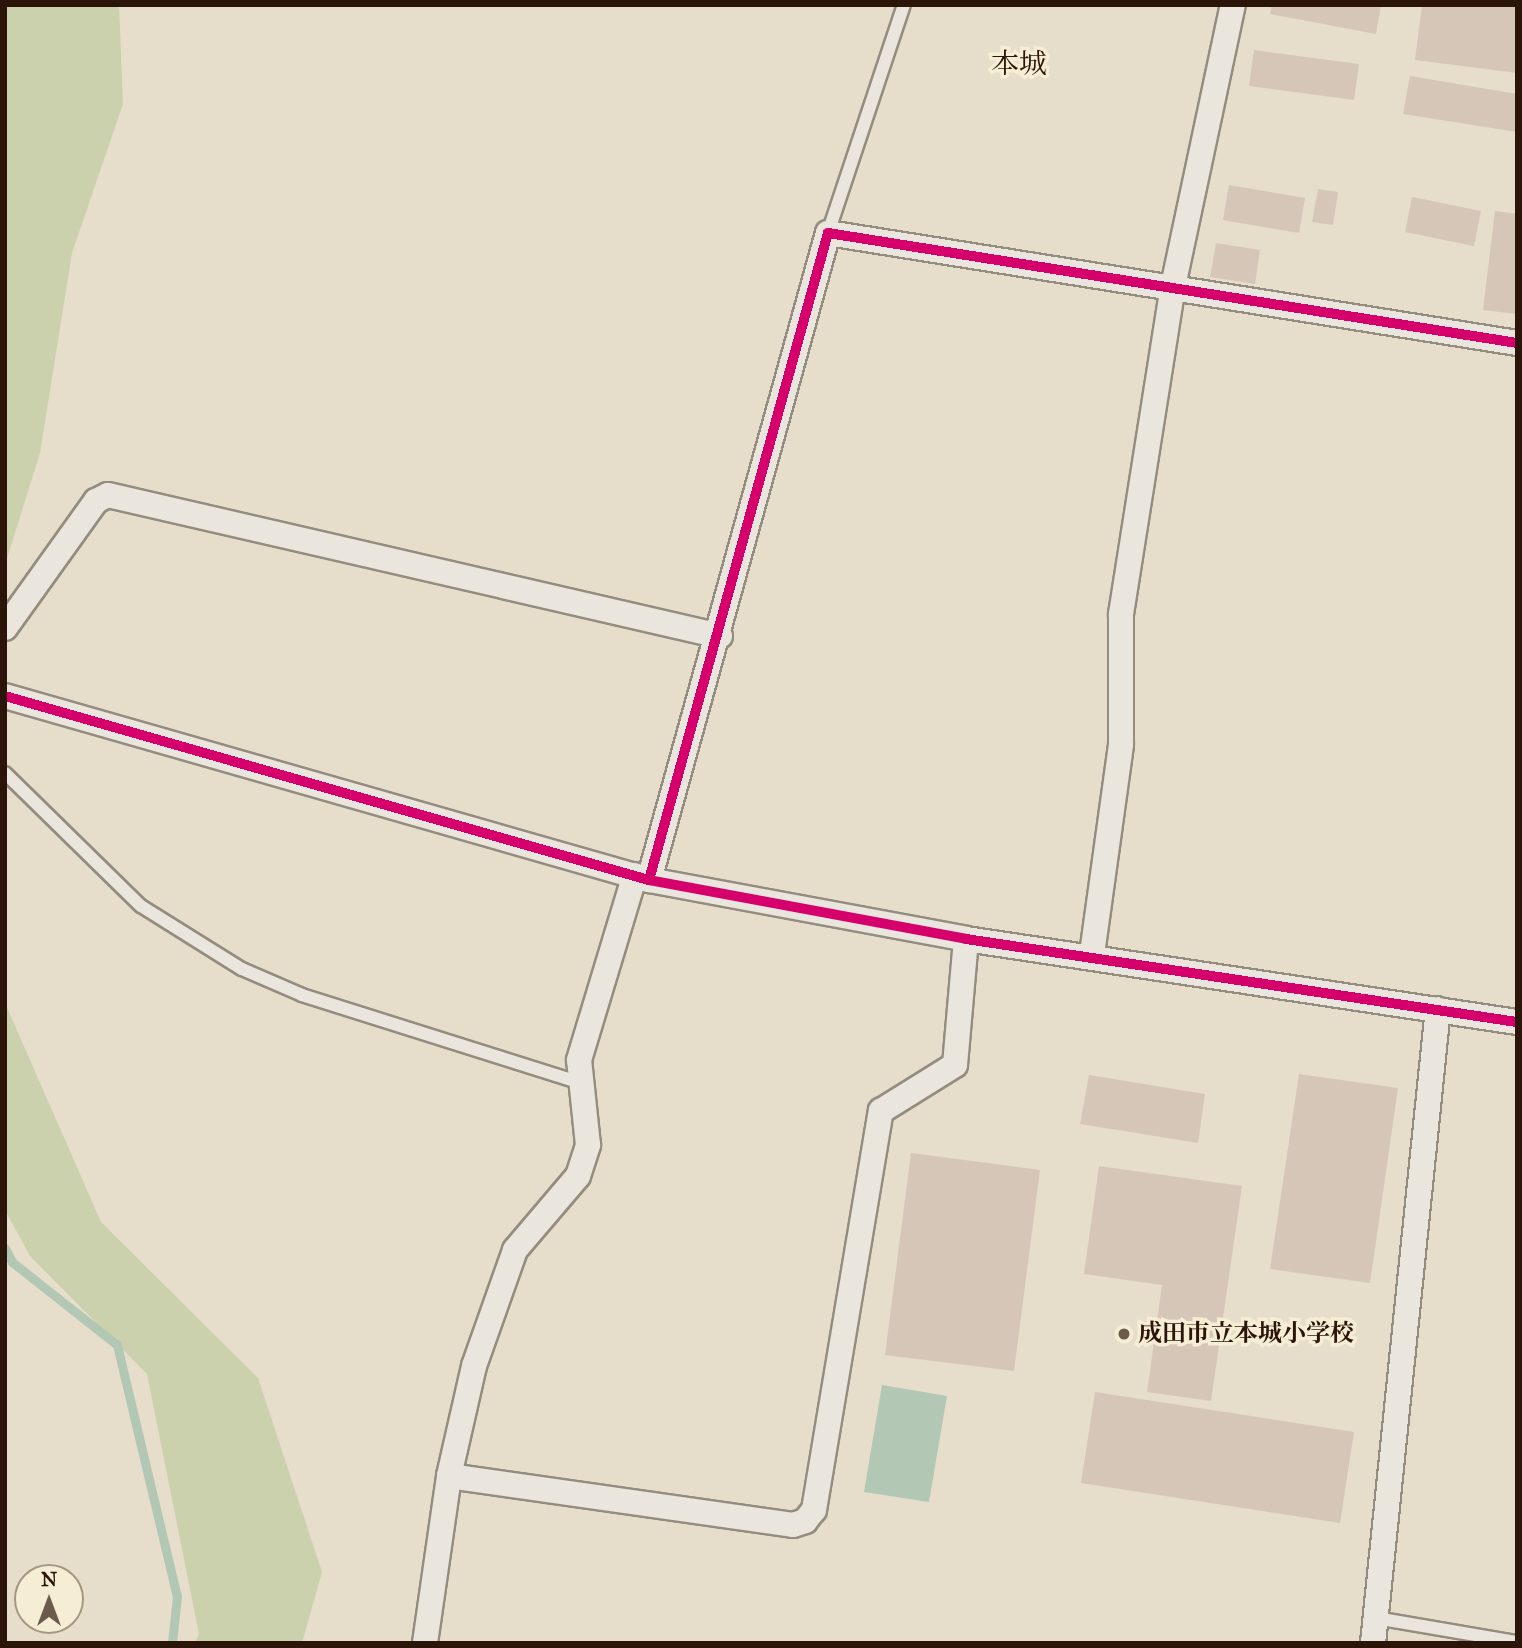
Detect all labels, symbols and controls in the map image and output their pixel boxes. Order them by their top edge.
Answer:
district label: 本城 [991,47,1047,81]
place label: 成田市立本城小学校 [1138,1320,1354,1348]
marker: 成田市立本城小学校 [1116,1326,1132,1342]
north arrow [14,1564,84,1634]
text: N [41,1568,57,1591]

